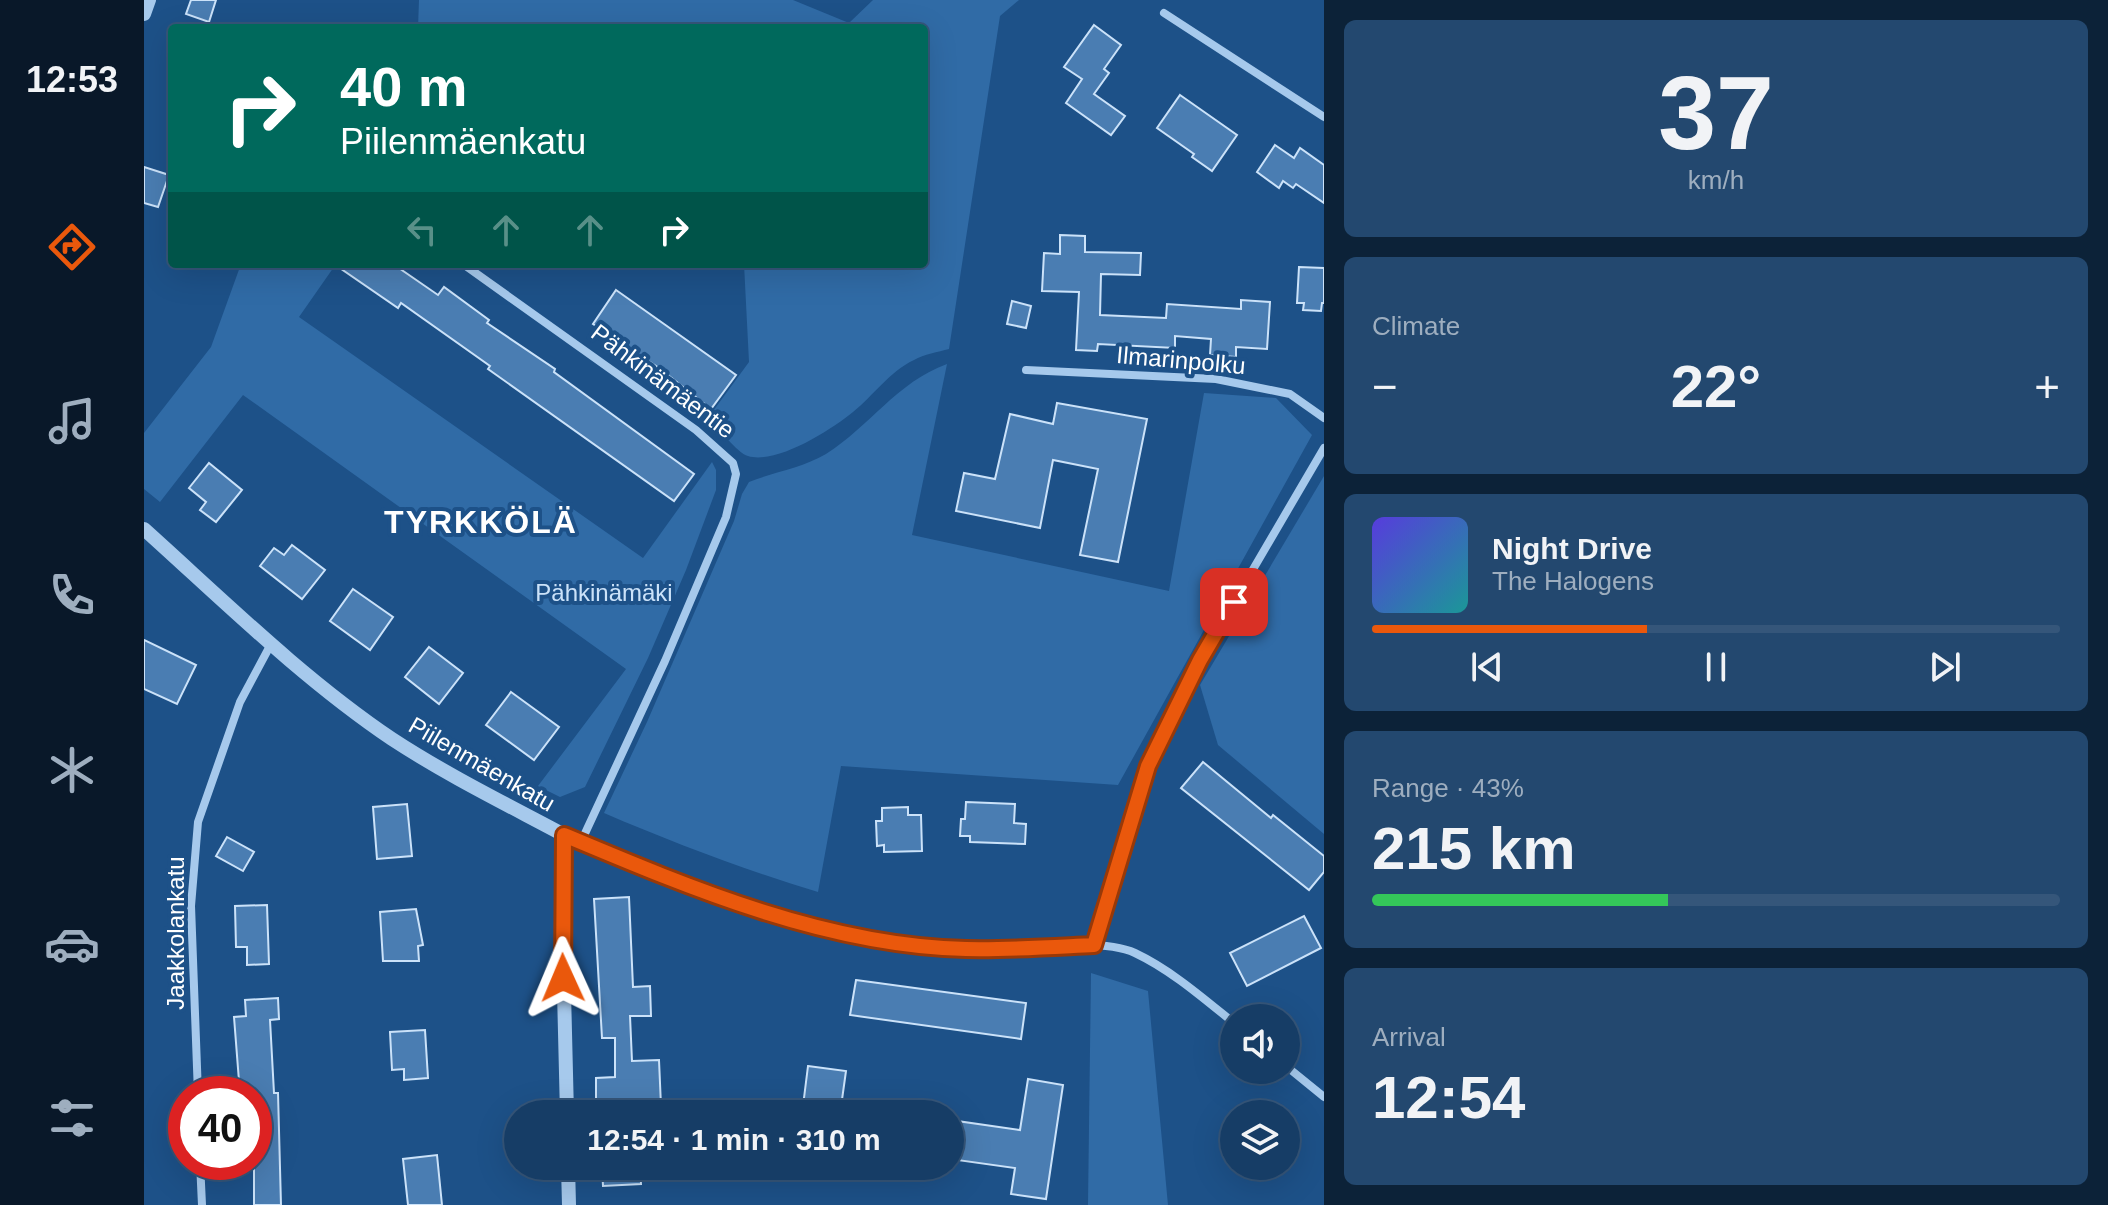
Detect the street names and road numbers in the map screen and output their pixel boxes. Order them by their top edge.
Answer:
street label: Pähkinämäentie [586,318,740,444]
street label: Ilmarinpolku [1115,341,1247,379]
street label: Piilenmäenkatu [404,711,560,817]
street label: Jaakkolankatu [162,856,189,1010]

